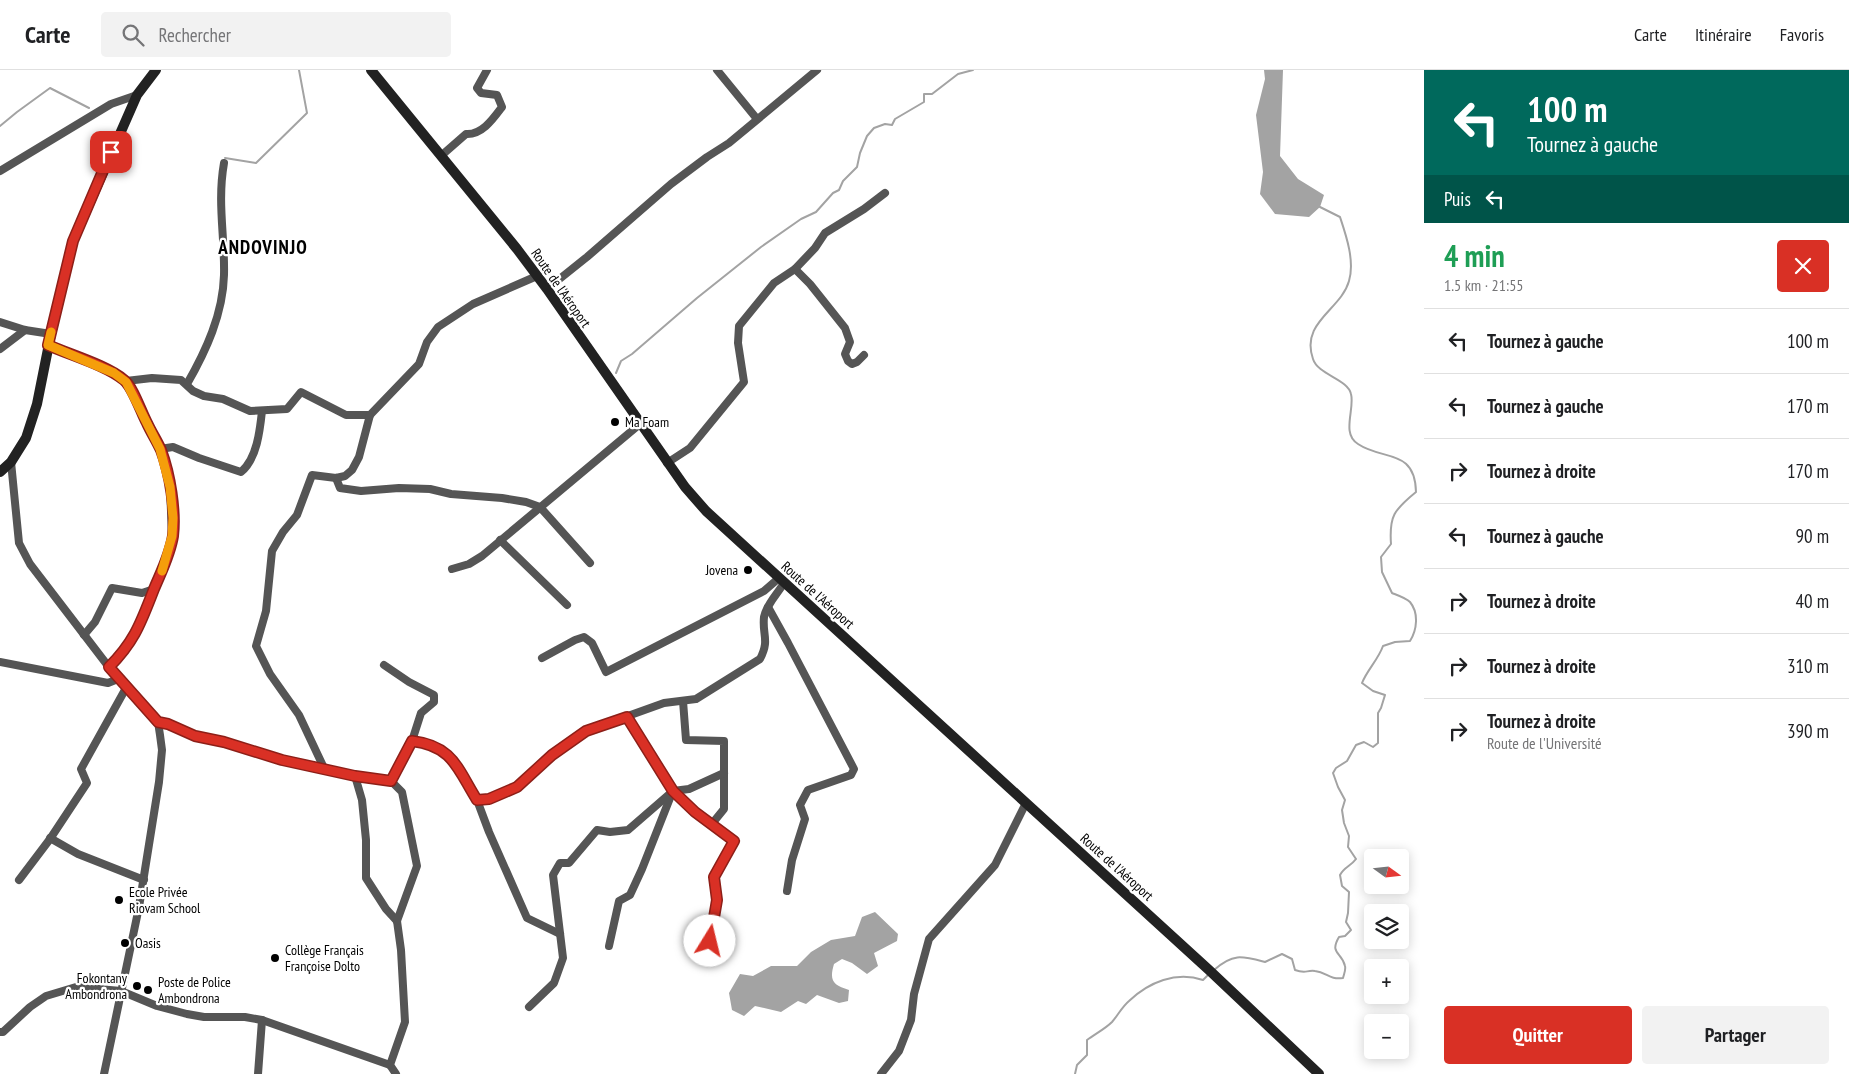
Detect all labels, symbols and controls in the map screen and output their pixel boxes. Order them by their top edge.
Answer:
search box [101,12,451,57]
text: Carte [25,19,71,50]
icon: search [119,21,147,49]
text: Rechercher [159,23,231,47]
text: Carte [1634,23,1667,46]
text: Itinéraire [1695,23,1752,46]
text: Favoris [1780,23,1824,46]
text: 100 m [1527,86,1608,132]
icon: left [1444,90,1509,155]
text: Tournez à gauche [1527,130,1658,158]
pin [90,131,132,173]
icon: arrive [97,138,125,166]
icon: left [1481,185,1509,213]
text: Puis [1444,187,1471,211]
district label: ANDOVINJO [217,235,308,259]
text: 4 min [1444,236,1505,275]
button: close [1777,240,1829,292]
street label: Route de l'Aéroport [527,245,595,331]
text: 1.5 km · 21:55 [1444,275,1524,295]
icon: left [1444,327,1472,355]
text: Tournez à gauche [1487,329,1604,353]
text: 100 m [1787,329,1829,353]
icon: left [1444,392,1472,420]
text: Tournez à gauche [1487,394,1604,418]
text: 170 m [1787,394,1829,418]
place label: Ma Foam [625,413,669,431]
marker: Ma Foam [609,416,621,428]
icon: right [1444,457,1472,485]
text: Tournez à droite [1487,459,1596,483]
text: 170 m [1787,459,1829,483]
icon: left [1444,522,1472,550]
text: Tournez à gauche [1487,524,1604,548]
text: 90 m [1796,524,1829,548]
street label: Route de l'Aéroport [778,557,858,633]
place label: Jovena [705,561,738,579]
marker: Jovena [742,564,754,576]
icon: right [1444,587,1472,615]
text: Tournez à droite [1487,589,1596,613]
text: 40 m [1796,589,1829,613]
icon: right [1444,652,1472,680]
text: Tournez à droite [1487,654,1596,678]
text: 310 m [1787,654,1829,678]
text: Tournez à droite [1487,709,1596,733]
icon: right [1444,717,1472,745]
text: 390 m [1787,719,1829,743]
text: Route de l'Université [1487,733,1602,753]
street label: Route de l'Aéroport [1077,829,1157,905]
north arrow [1364,849,1409,894]
map controls [1364,849,1409,1059]
place label: Ecole Privée Riovam School [129,883,201,917]
marker: Ecole Privée Riovam School [113,894,125,906]
button: layers [1364,904,1409,949]
position arrow [683,914,735,966]
place label: Oasis [135,934,161,952]
marker: Oasis [119,937,131,949]
place label: Collège Français Françoise Dolto [285,941,364,975]
marker: Collège Français Françoise Dolto [269,952,281,964]
button: + [1364,959,1409,1004]
place label: Fokontany Ambondrona [65,969,128,1003]
place label: Poste de Police Ambondrona [158,973,231,1007]
marker: Fokontany Ambondrona [131,980,143,992]
marker: Poste de Police Ambondrona [142,984,154,996]
button: Quitter [1444,1006,1632,1064]
button: Partager [1642,1006,1829,1064]
button: − [1364,1014,1409,1059]

